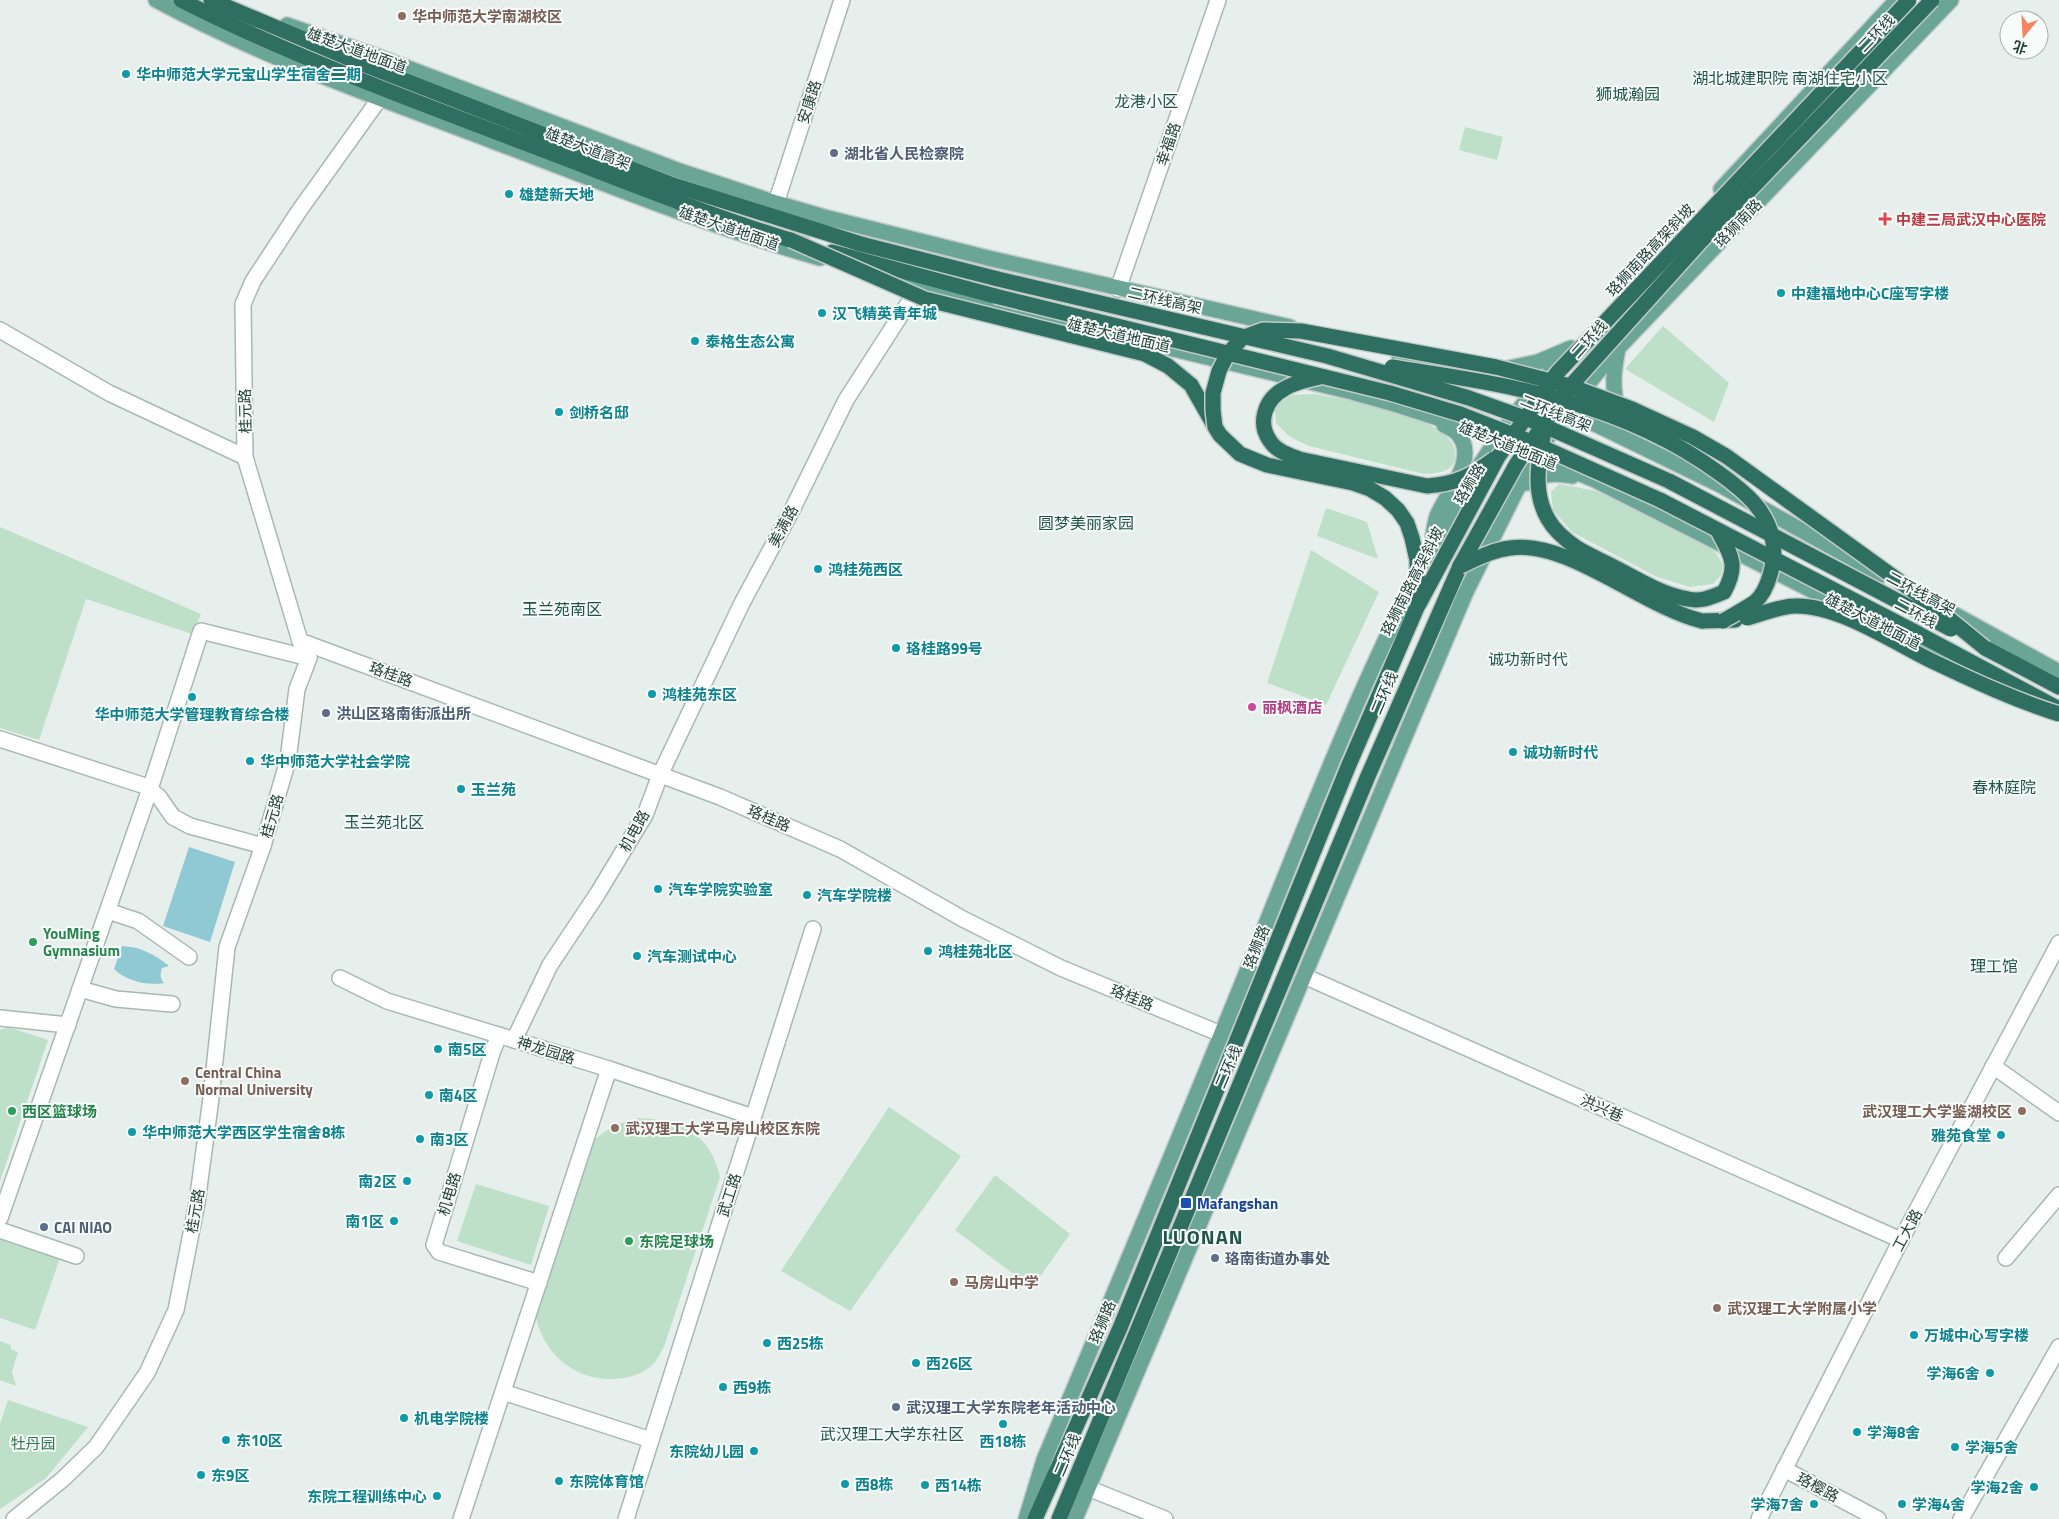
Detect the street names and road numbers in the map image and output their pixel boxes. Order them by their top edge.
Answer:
street label: 二环线 [1852,9,1900,57]
street label: 雄楚大道地面道 [304,21,410,79]
street label: 安康路 [791,77,827,127]
street label: 幸福路 [1150,119,1186,169]
street label: 雄楚大道高架 [542,121,634,175]
street label: 珞狮南路 [1709,193,1767,253]
street label: 珞狮南路高架斜坡 [1601,198,1699,302]
street label: 雄楚大道地面道 [676,200,782,256]
street label: 二环线高架 [1126,280,1204,320]
street label: 雄楚大道地面道 [1065,312,1173,358]
street label: 二环线 [1565,315,1613,363]
street label: 桂元路 [233,388,257,434]
street label: 二环线高架 [1517,388,1595,438]
street label: 雄楚大道地面道 [1455,415,1561,475]
street label: 珞狮路 [1448,459,1490,509]
street label: 美满路 [762,501,804,551]
street label: 珞狮南路高架斜坡 [1375,522,1449,640]
street label: 二环线高架 [1884,567,1958,619]
street label: 雄楚大道地面道 [1821,587,1925,655]
street label: 二环线 [1892,594,1940,632]
street label: 珞桂路 [366,655,416,693]
street label: 二环线 [1365,668,1403,718]
street label: 桂元路 [255,791,289,841]
street label: 珞桂路 [744,799,794,837]
street label: 机电路 [613,806,655,856]
street label: 珞狮路 [1237,922,1275,972]
street label: 珞桂路 [1107,978,1157,1016]
street label: 神龙园路 [514,1030,578,1070]
street label: 二环线 [1209,1042,1247,1092]
street label: 洪兴巷 [1577,1088,1627,1128]
street label: 机电路 [431,1169,467,1219]
street label: 武工路 [711,1170,747,1220]
street label: 桂元路 [180,1187,210,1235]
street label: 工大路 [1886,1205,1928,1255]
street label: 珞狮路 [1083,1297,1121,1347]
street label: 二环线 [1048,1430,1086,1480]
street label: 珞樱路 [1793,1466,1843,1508]

